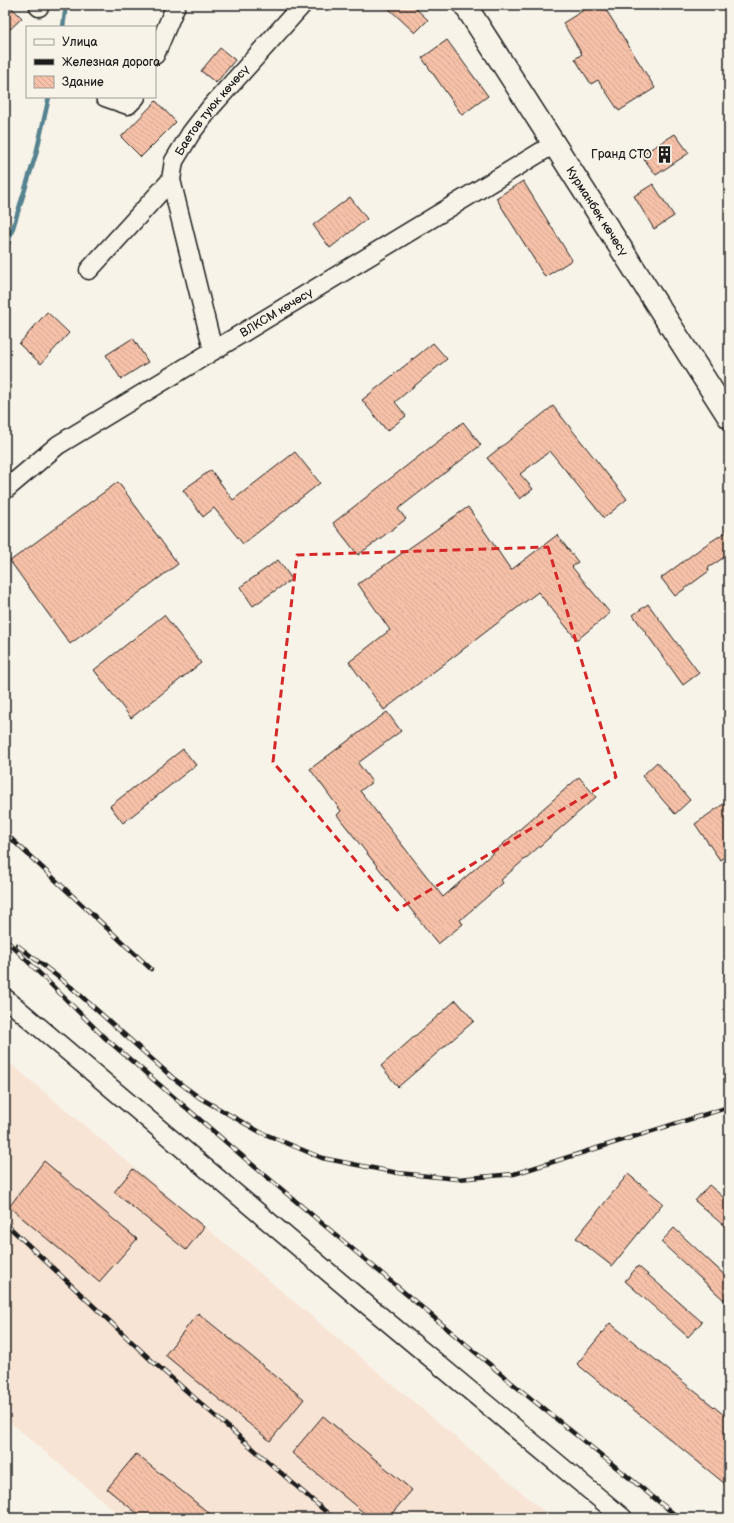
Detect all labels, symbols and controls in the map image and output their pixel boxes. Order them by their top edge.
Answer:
legend [26,26,156,98]
text: Улица [62,35,98,50]
text: Железная дорога [62,55,160,70]
street label: Баетов туюк көчөсү [172,62,253,158]
text: Здание [62,75,104,90]
building icon: Гранд СТО [655,144,675,164]
place label: Гранд СТО [591,147,652,162]
street label: Курманбек көчөсү [563,164,631,259]
street label: ВЛКСМ көчөсү [237,285,316,340]

